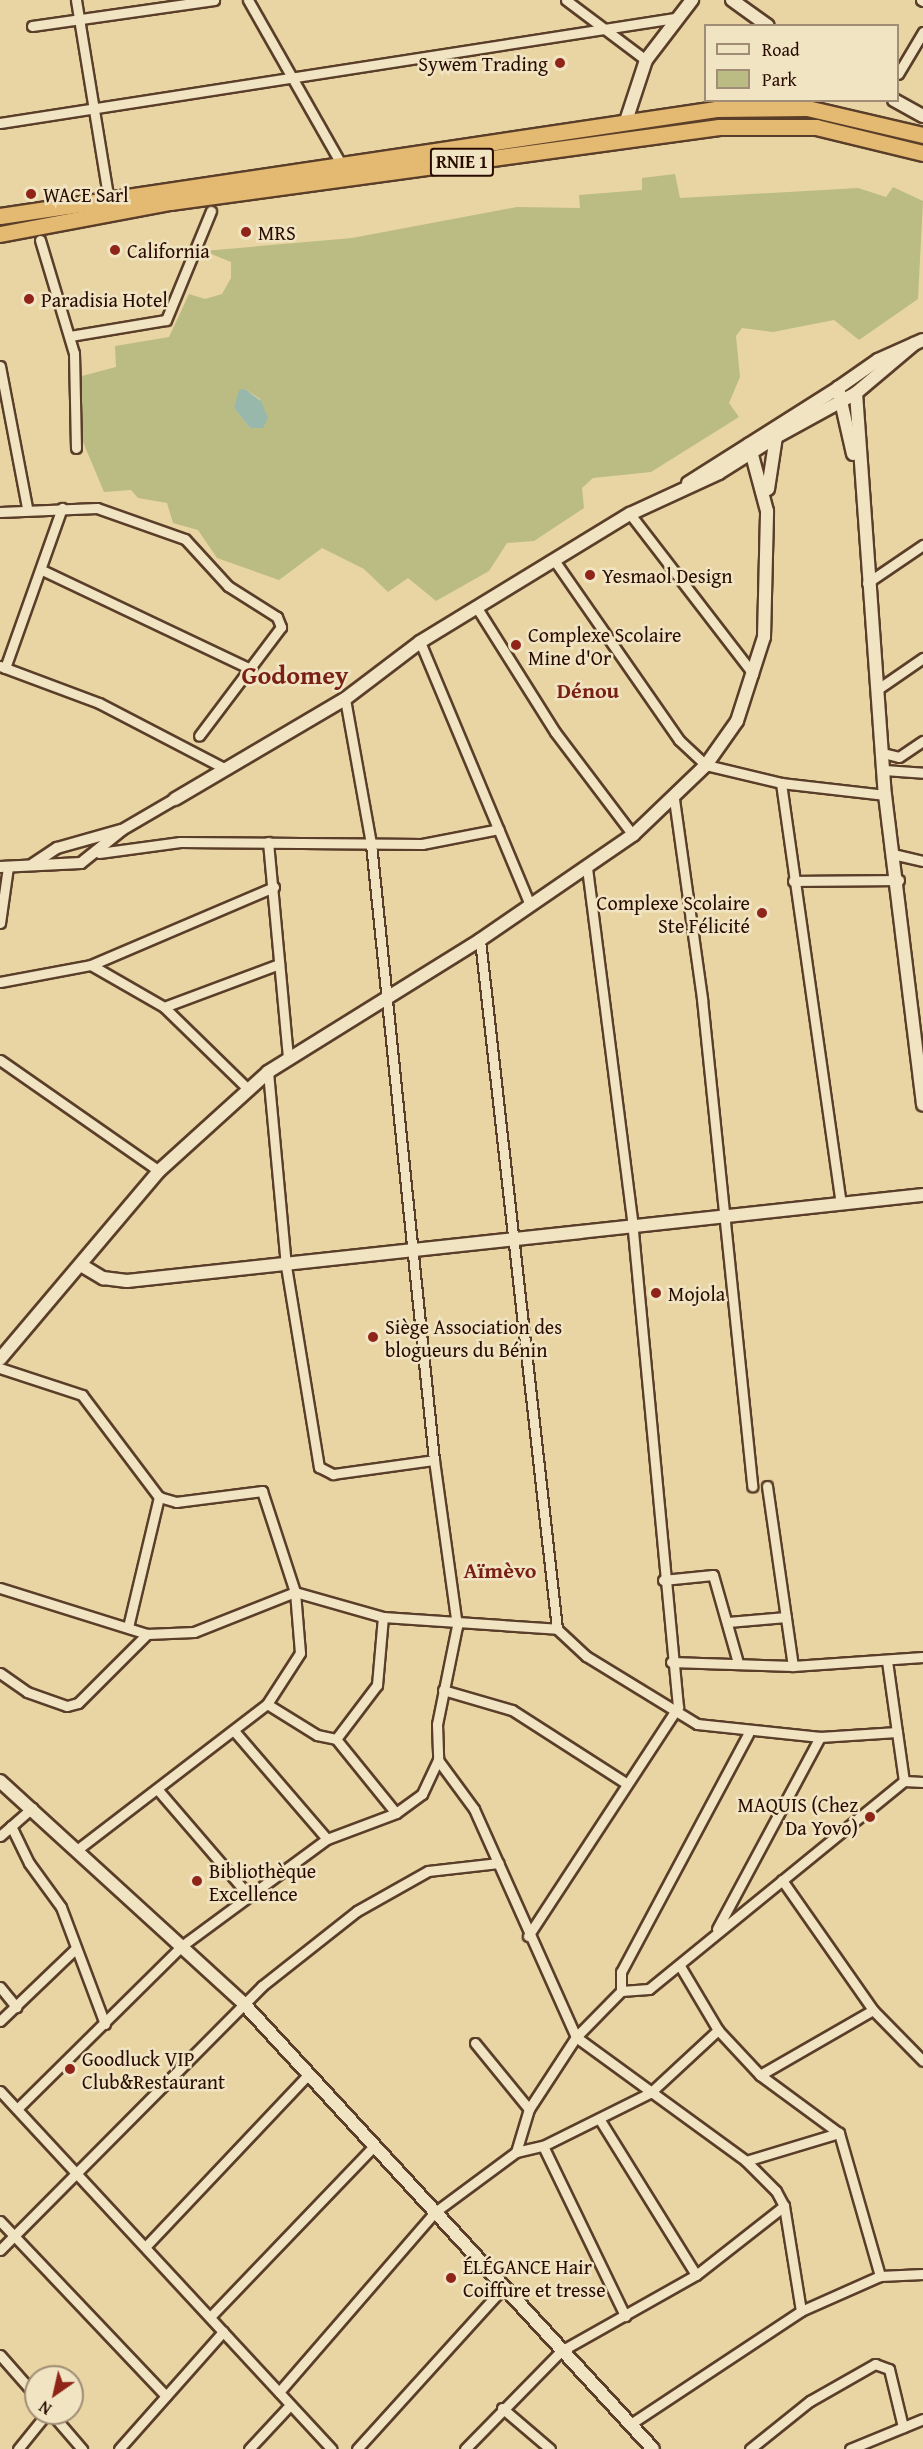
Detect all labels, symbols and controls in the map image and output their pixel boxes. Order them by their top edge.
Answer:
legend [704,24,899,102]
text: Road [762,36,800,63]
place label: Sywem Trading [418,51,548,75]
marker: Sywem Trading [553,56,567,70]
text: Park [762,66,797,93]
road number: RNIE 1 [429,147,495,177]
place label: WACE Sarl [43,182,129,206]
marker: WACE Sarl [24,187,38,201]
place label: MRS [258,220,296,244]
marker: MRS [239,225,253,239]
place label: California [127,238,210,262]
marker: California [108,243,122,257]
place label: Paradisia Hotel [41,287,168,311]
marker: Paradisia Hotel [22,292,36,306]
place label: Yesmaol Design [602,563,732,587]
marker: Yesmaol Design [583,568,597,582]
place label: Complexe Scolaire Mine d'Or [528,622,681,669]
marker: Complexe Scolaire Mine d'Or [509,638,523,652]
district label: Godomey [242,659,348,691]
district label: Dénou [557,678,619,704]
place label: Complexe Scolaire Ste Félicité [597,890,750,937]
marker: Complexe Scolaire Ste Félicité [755,906,769,920]
place label: Mojola [668,1281,725,1305]
marker: Mojola [649,1286,663,1300]
place label: Siège Association des blogueurs du Bénin [385,1314,562,1361]
marker: Siège Association des blogueurs du Bénin [366,1330,380,1344]
district label: Aïmèvo [463,1558,537,1584]
place label: MAQUIS (Chez Da Yovo) [737,1793,858,1840]
marker: MAQUIS (Chez Da Yovo) [863,1810,877,1824]
place label: Bibliothèque Excellence [209,1858,316,1905]
marker: Bibliothèque Excellence [190,1874,204,1888]
place label: Goodluck VIP Club&Restaurant [82,2046,225,2093]
marker: Goodluck VIP Club&Restaurant [63,2062,77,2076]
place label: ÉLÉGANCE Hair Coiffure et tresse [463,2254,606,2301]
marker: ÉLÉGANCE Hair Coiffure et tresse [444,2271,458,2285]
north arrow [24,2365,84,2425]
text: N [34,2395,56,2421]

